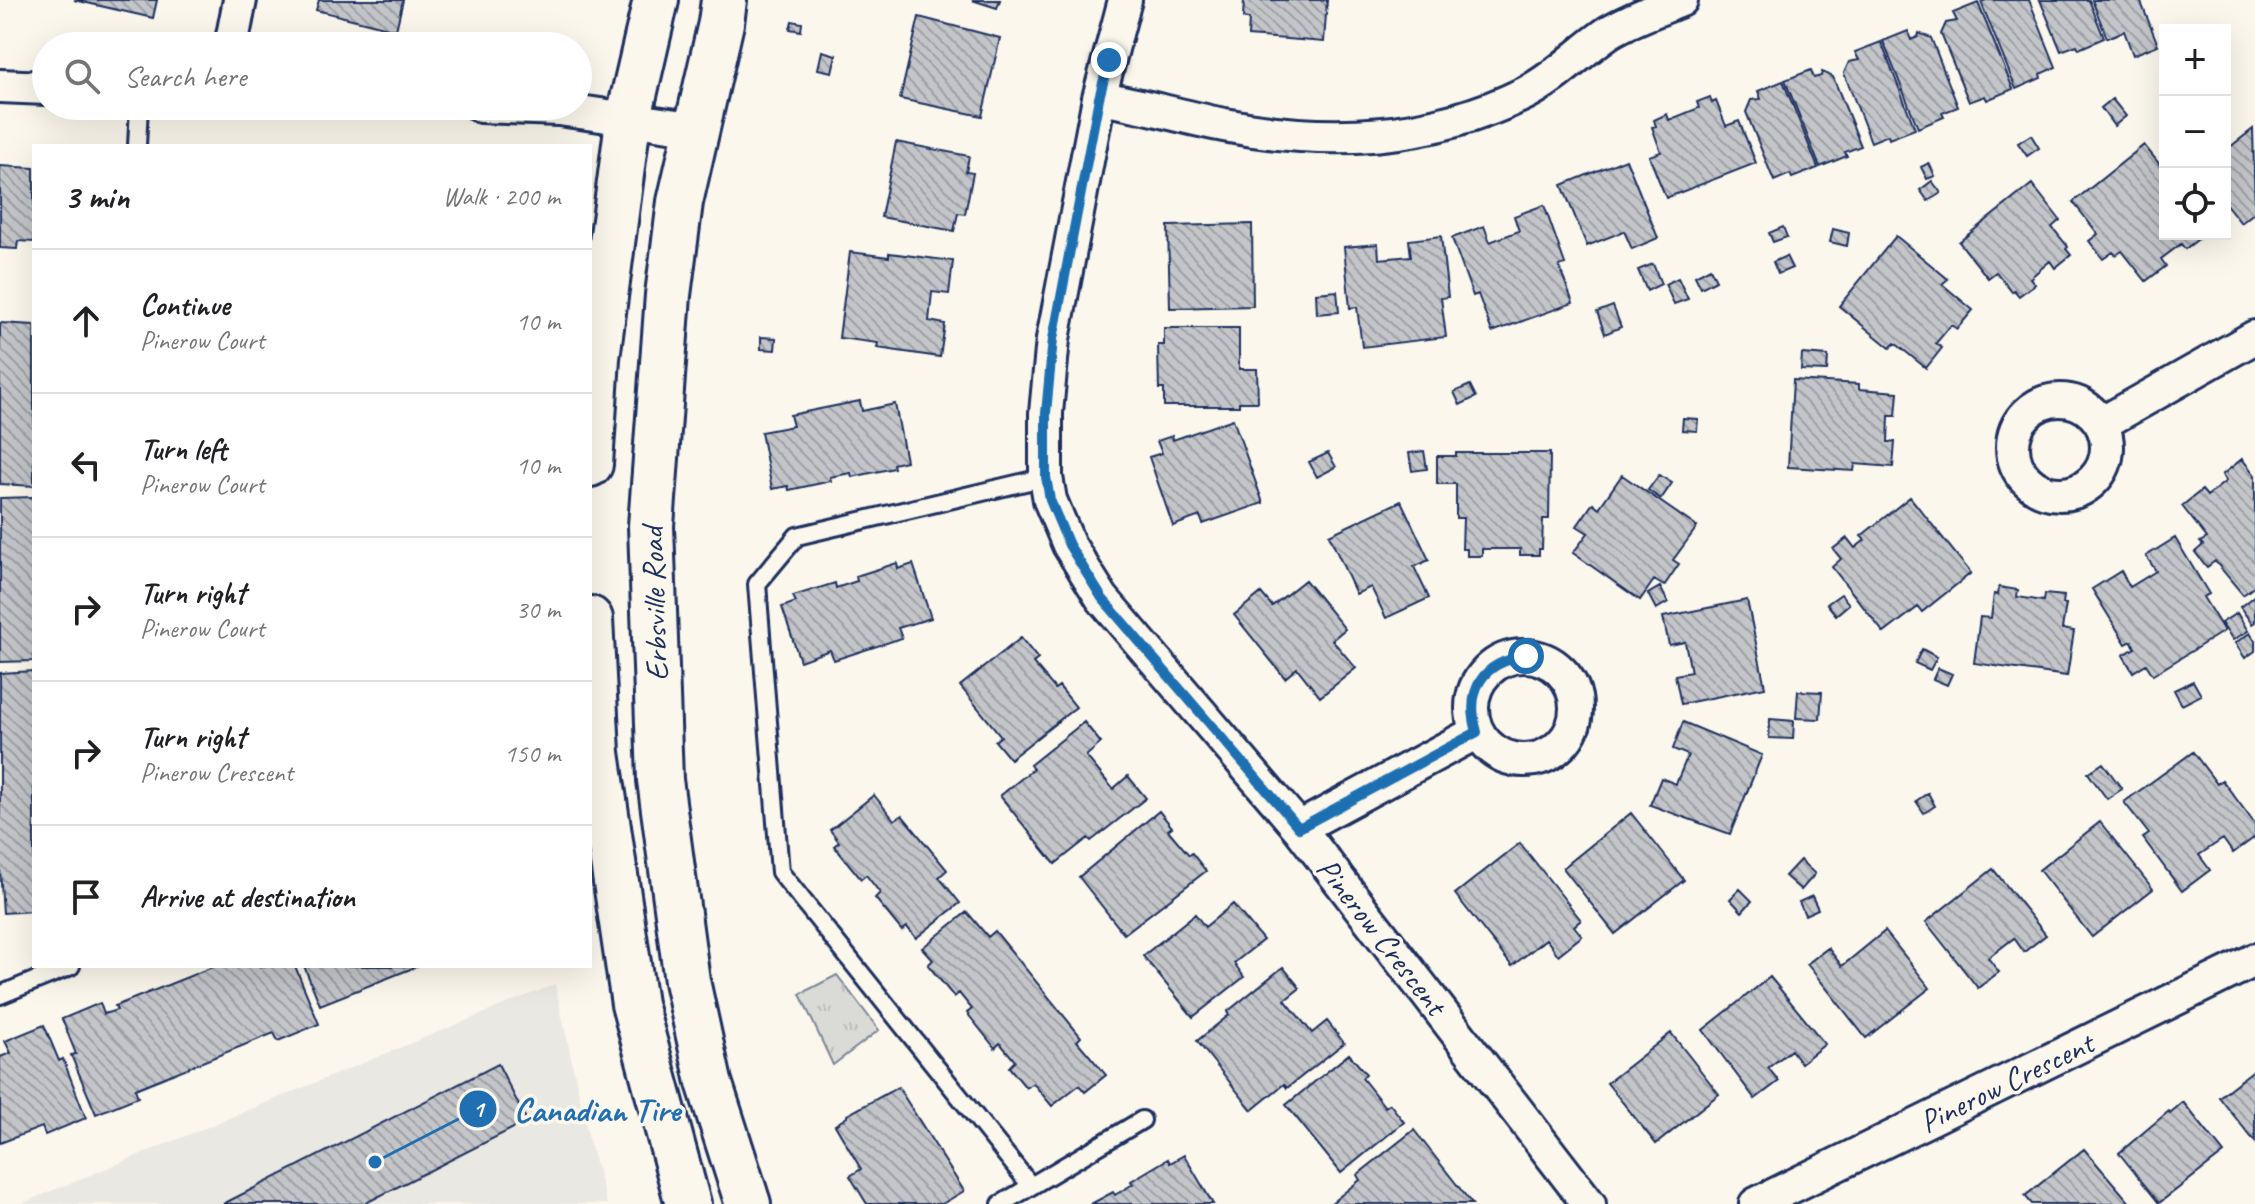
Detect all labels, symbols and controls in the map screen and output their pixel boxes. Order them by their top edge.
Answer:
map controls [2159,24,2231,240]
button: + [2159,24,2231,96]
search box [32,32,592,120]
route end [1091,42,1127,78]
icon: search [60,54,104,98]
text: Search here [124,57,246,95]
button: − [2159,96,2231,168]
button: locate [2159,168,2231,240]
text: 3 min [64,175,129,218]
text: Walk · 200 m [443,180,560,213]
text: Continue [140,286,230,324]
icon: ahead [64,299,108,343]
text: 10 m [516,305,560,338]
text: Pinerow Court [140,324,265,357]
text: Turn left [140,430,227,468]
icon: left [64,443,108,487]
text: 10 m [516,449,560,482]
text: Pinerow Court [140,468,265,501]
street label: Erbsville Road [631,522,678,682]
text: Turn right [140,574,245,612]
icon: right [64,587,108,631]
text: 30 m [516,593,560,626]
text: Pinerow Court [140,612,265,645]
route start [1508,638,1544,674]
text: Turn right [140,718,245,756]
icon: right [64,731,108,775]
text: 150 m [504,737,560,770]
text: Pinerow Crescent [140,756,293,789]
street label: Pinerow Crescent [1307,849,1458,1026]
icon: arrive [64,875,108,919]
text: Arrive at destination [140,878,355,916]
street label: Pinerow Crescent [1913,1021,2103,1142]
callout: Canadian Tire [458,1080,696,1138]
text: Canadian Tire [514,1088,683,1131]
text: 1 [473,1094,487,1124]

